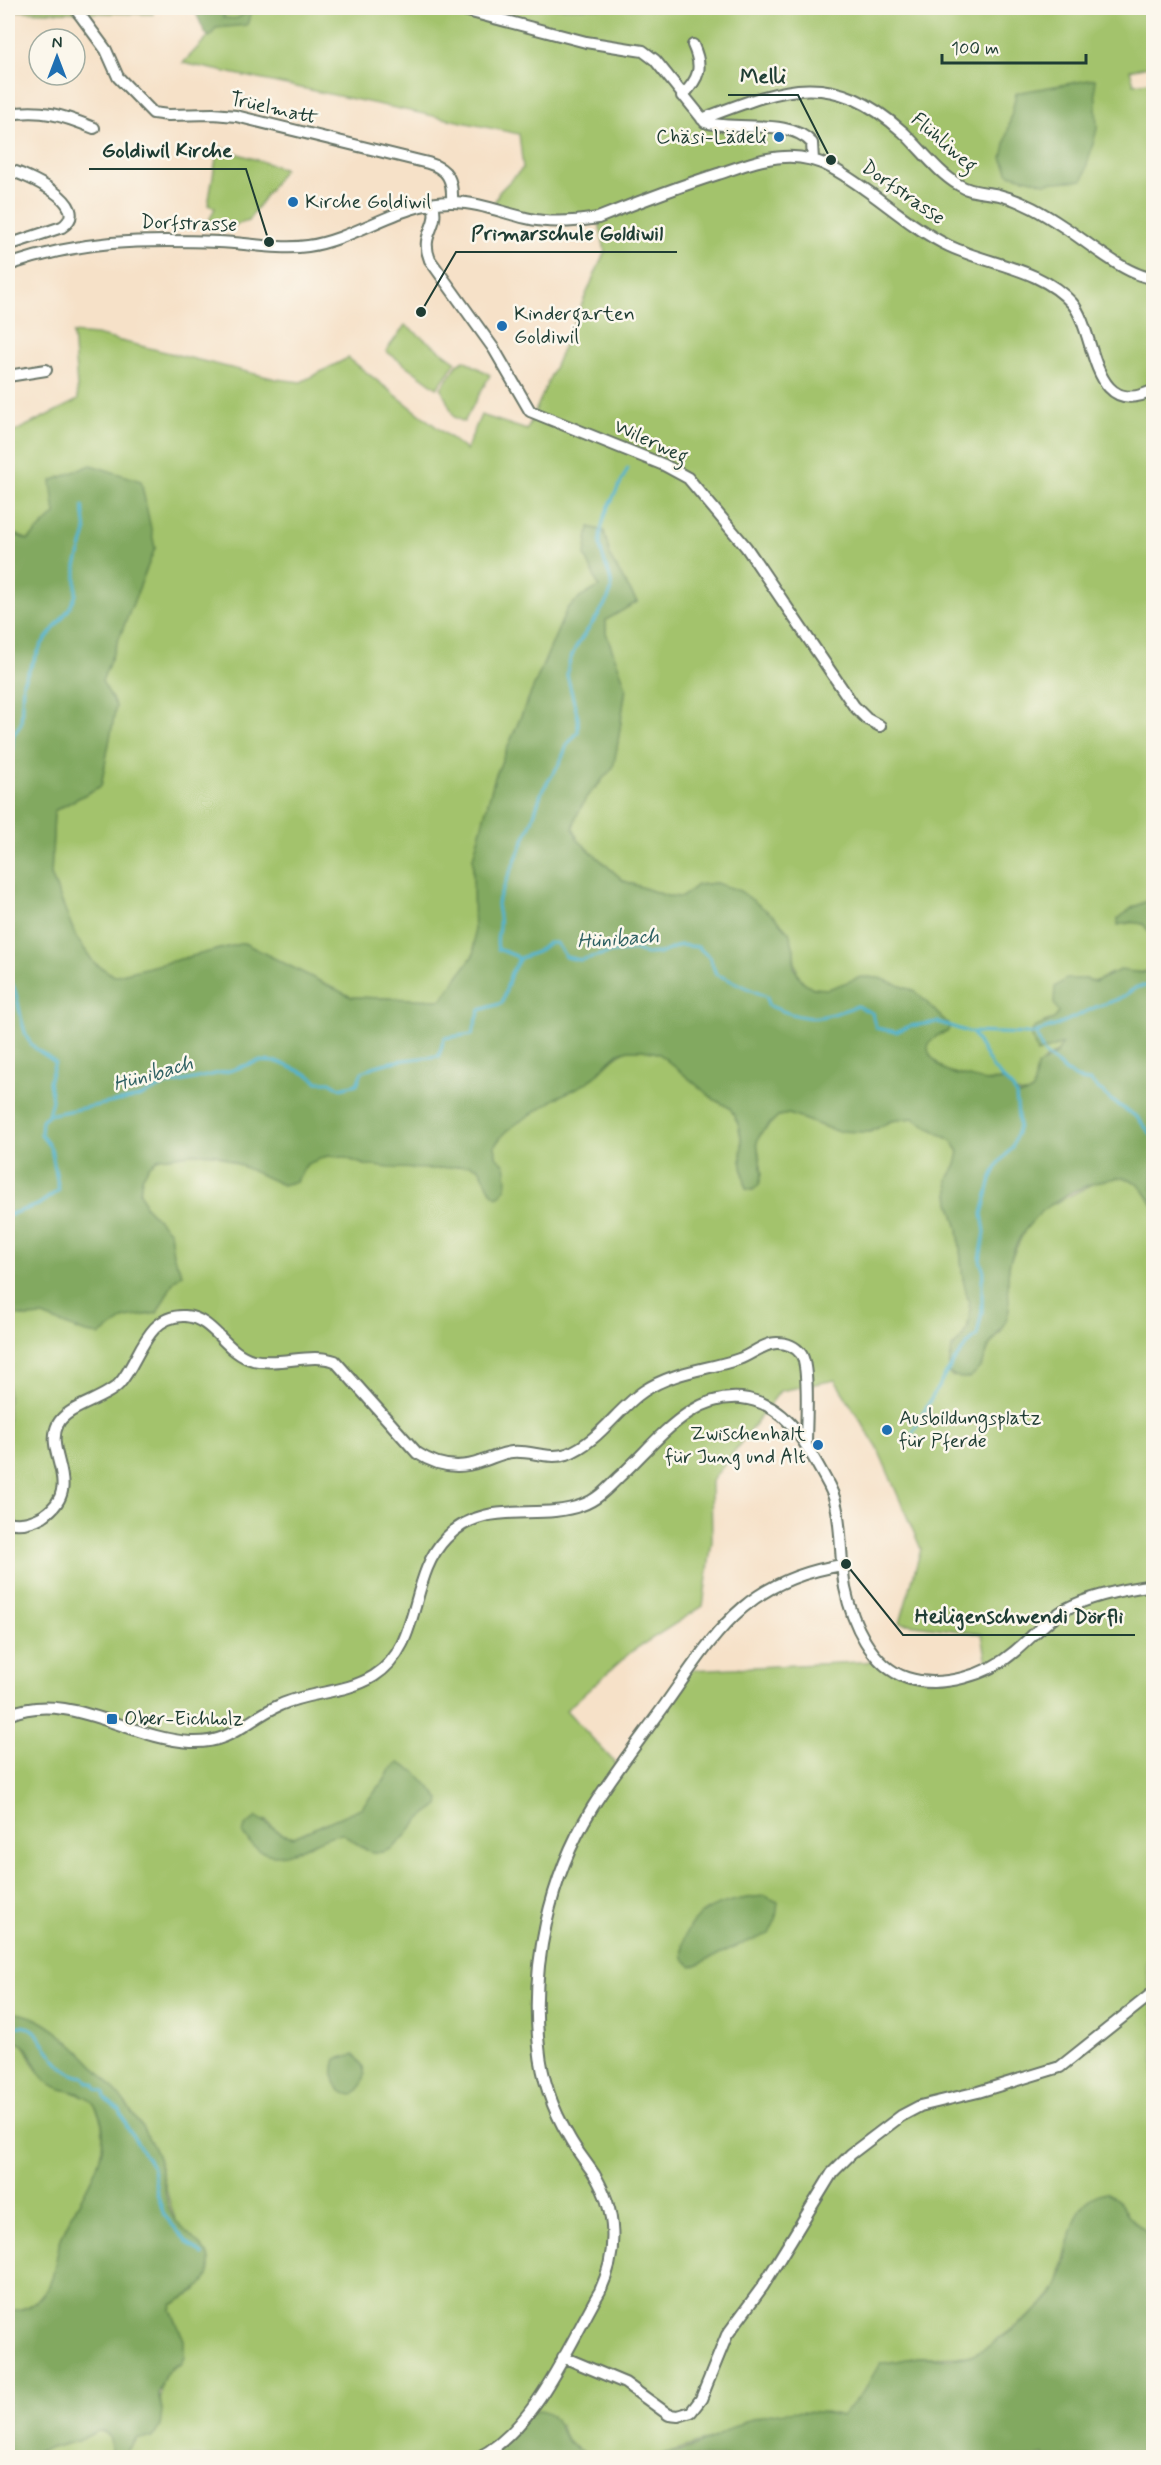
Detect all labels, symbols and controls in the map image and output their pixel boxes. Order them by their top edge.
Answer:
north arrow [27,27,87,87]
scale bar [942,27,1086,65]
text: N [52,33,62,54]
text: 100 m [951,37,999,61]
callout: Melli [728,56,798,95]
text: Melli [740,63,786,91]
street label: Trüelmatt [227,86,321,132]
street label: Flühliweg [904,107,983,181]
place label: Chäsi-Lädeli [656,124,767,151]
callout: Goldiwil Kirche [89,130,246,169]
marker: Chäsi-Lädeli [772,130,786,144]
text: Goldiwil Kirche [102,137,233,165]
street label: Dorfstrasse [856,154,950,232]
place label: Kirche Goldiwil [305,189,431,216]
marker: Kirche Goldiwil [286,195,300,209]
street label: Dorfstrasse [140,209,238,239]
callout: Primarschule Goldiwil [456,213,677,252]
text: Primarschule Goldiwil [471,220,663,248]
place label: Kindergarten Goldiwil [514,301,635,351]
marker: Kindergarten Goldiwil [495,319,509,333]
street label: Wilerweg [609,413,693,473]
water label: Hünibach [576,922,660,956]
water label: Hünibach [110,1049,197,1099]
place label: Ausbildungsplatz für Pferde [899,1405,1042,1455]
place label: Zwischenhalt für Jung und Alt [665,1421,806,1471]
marker: Ausbildungsplatz für Pferde [880,1423,894,1437]
marker: Zwischenhalt für Jung und Alt [811,1438,825,1452]
callout: Heiligenschwendi Dörfli [903,1596,1135,1635]
text: Heiligenschwendi Dörfli [915,1603,1123,1631]
place label: Ober-Eichholz [124,1706,244,1733]
marker: Ober-Eichholz [105,1712,119,1726]

